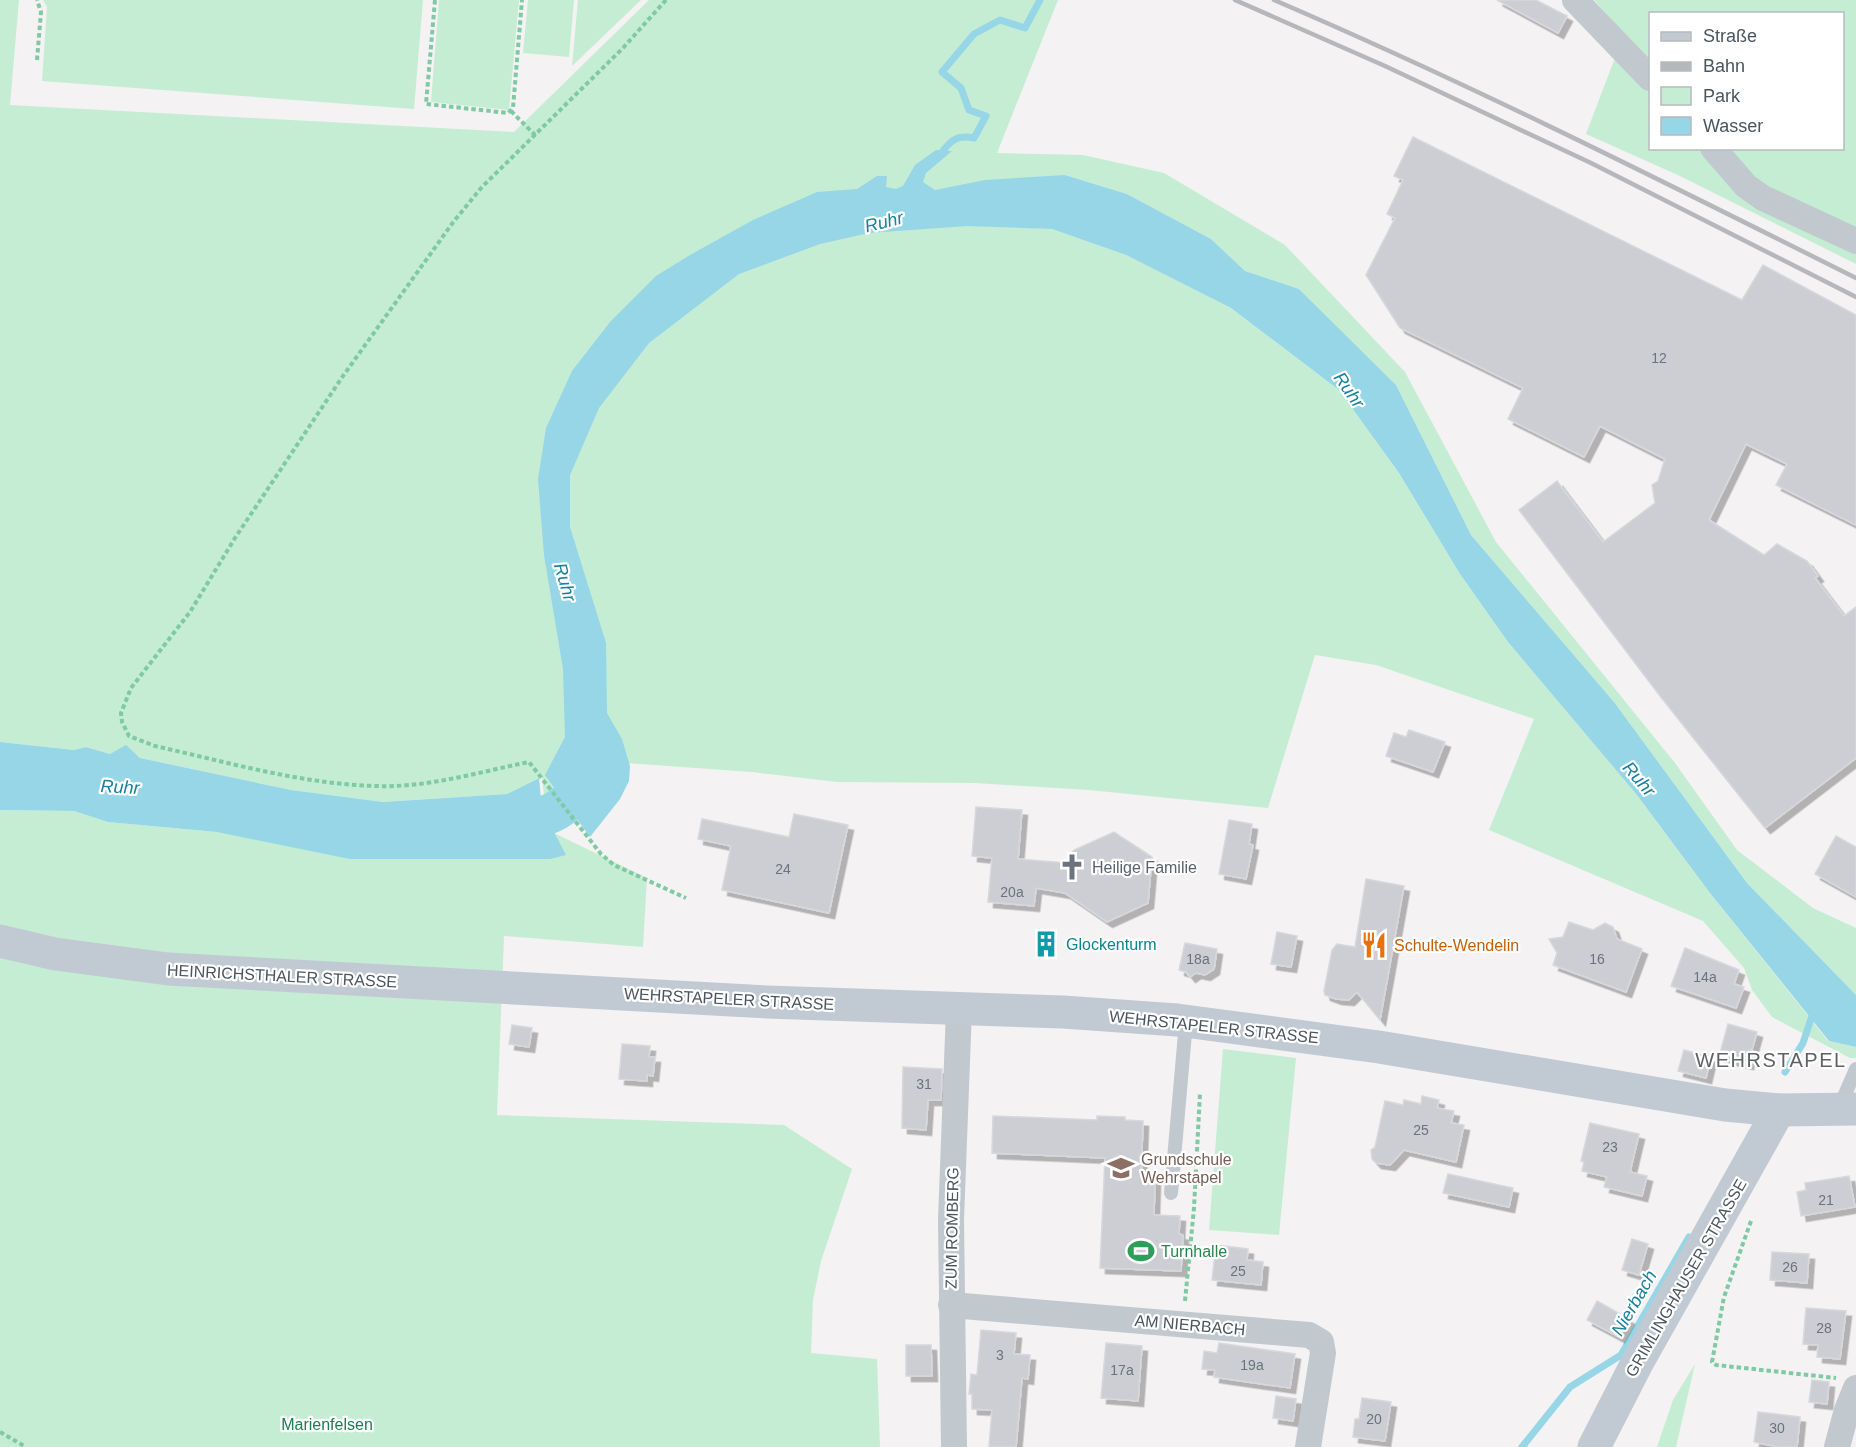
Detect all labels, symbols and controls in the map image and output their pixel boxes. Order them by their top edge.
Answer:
legend [1649,12,1844,150]
text: Straße [1703,26,1757,46]
text: Bahn [1703,56,1745,76]
text: Park [1703,86,1741,106]
text: Wasser [1703,116,1763,136]
water label: Ruhr [863,207,906,236]
house number: 12 [1651,350,1667,366]
water label: Ruhr [1330,368,1369,413]
water label: Ruhr [550,560,580,604]
water label: Ruhr [1619,758,1660,801]
water label: Ruhr [100,776,141,798]
church icon: Heilige Familie [1057,852,1087,882]
place label: Heilige Familie [1092,859,1197,876]
house number: 24 [775,861,791,877]
house number: 20a [1000,884,1024,900]
building icon: Glockenturm [1031,929,1061,959]
restaurant icon: Schulte-Wendelin [1359,930,1389,960]
place label: Glockenturm [1066,936,1157,953]
place label: Schulte-Wendelin [1394,937,1519,954]
house number: 18a [1186,951,1210,967]
house number: 16 [1589,951,1605,967]
street label: HEINRICHSTHALER STRASSE [167,961,397,991]
house number: 14a [1693,969,1717,985]
street label: WEHRSTAPELER STRASSE [623,985,835,1013]
street label: WEHRSTAPELER STRASSE [1108,1008,1320,1046]
district label: WEHRSTAPEL [1695,1049,1847,1071]
house number: 31 [916,1076,932,1092]
house number: 25 [1413,1122,1429,1138]
house number: 23 [1602,1139,1618,1155]
place label: Grundschule Wehrstapel [1141,1151,1232,1186]
school or university icon: Grundschule Wehrstapel [1106,1153,1136,1183]
street label: ZUM ROMBERG [942,1167,962,1289]
street label: GRIMLINGHAUSER STRASSE [1622,1176,1750,1380]
house number: 21 [1818,1192,1834,1208]
sports icon: Turnhalle [1126,1236,1156,1266]
place label: Turnhalle [1161,1243,1227,1260]
house number: 26 [1782,1259,1798,1275]
house number: 25 [1230,1263,1246,1279]
water label: Nierbach [1607,1267,1661,1339]
street label: AM NIERBACH [1134,1312,1246,1338]
house number: 28 [1816,1320,1832,1336]
house number: 3 [996,1347,1004,1363]
house number: 19a [1240,1357,1264,1373]
house number: 17a [1110,1362,1134,1378]
house number: 20 [1366,1411,1382,1427]
park label: Marienfelsen [281,1416,373,1433]
house number: 30 [1769,1420,1785,1436]

